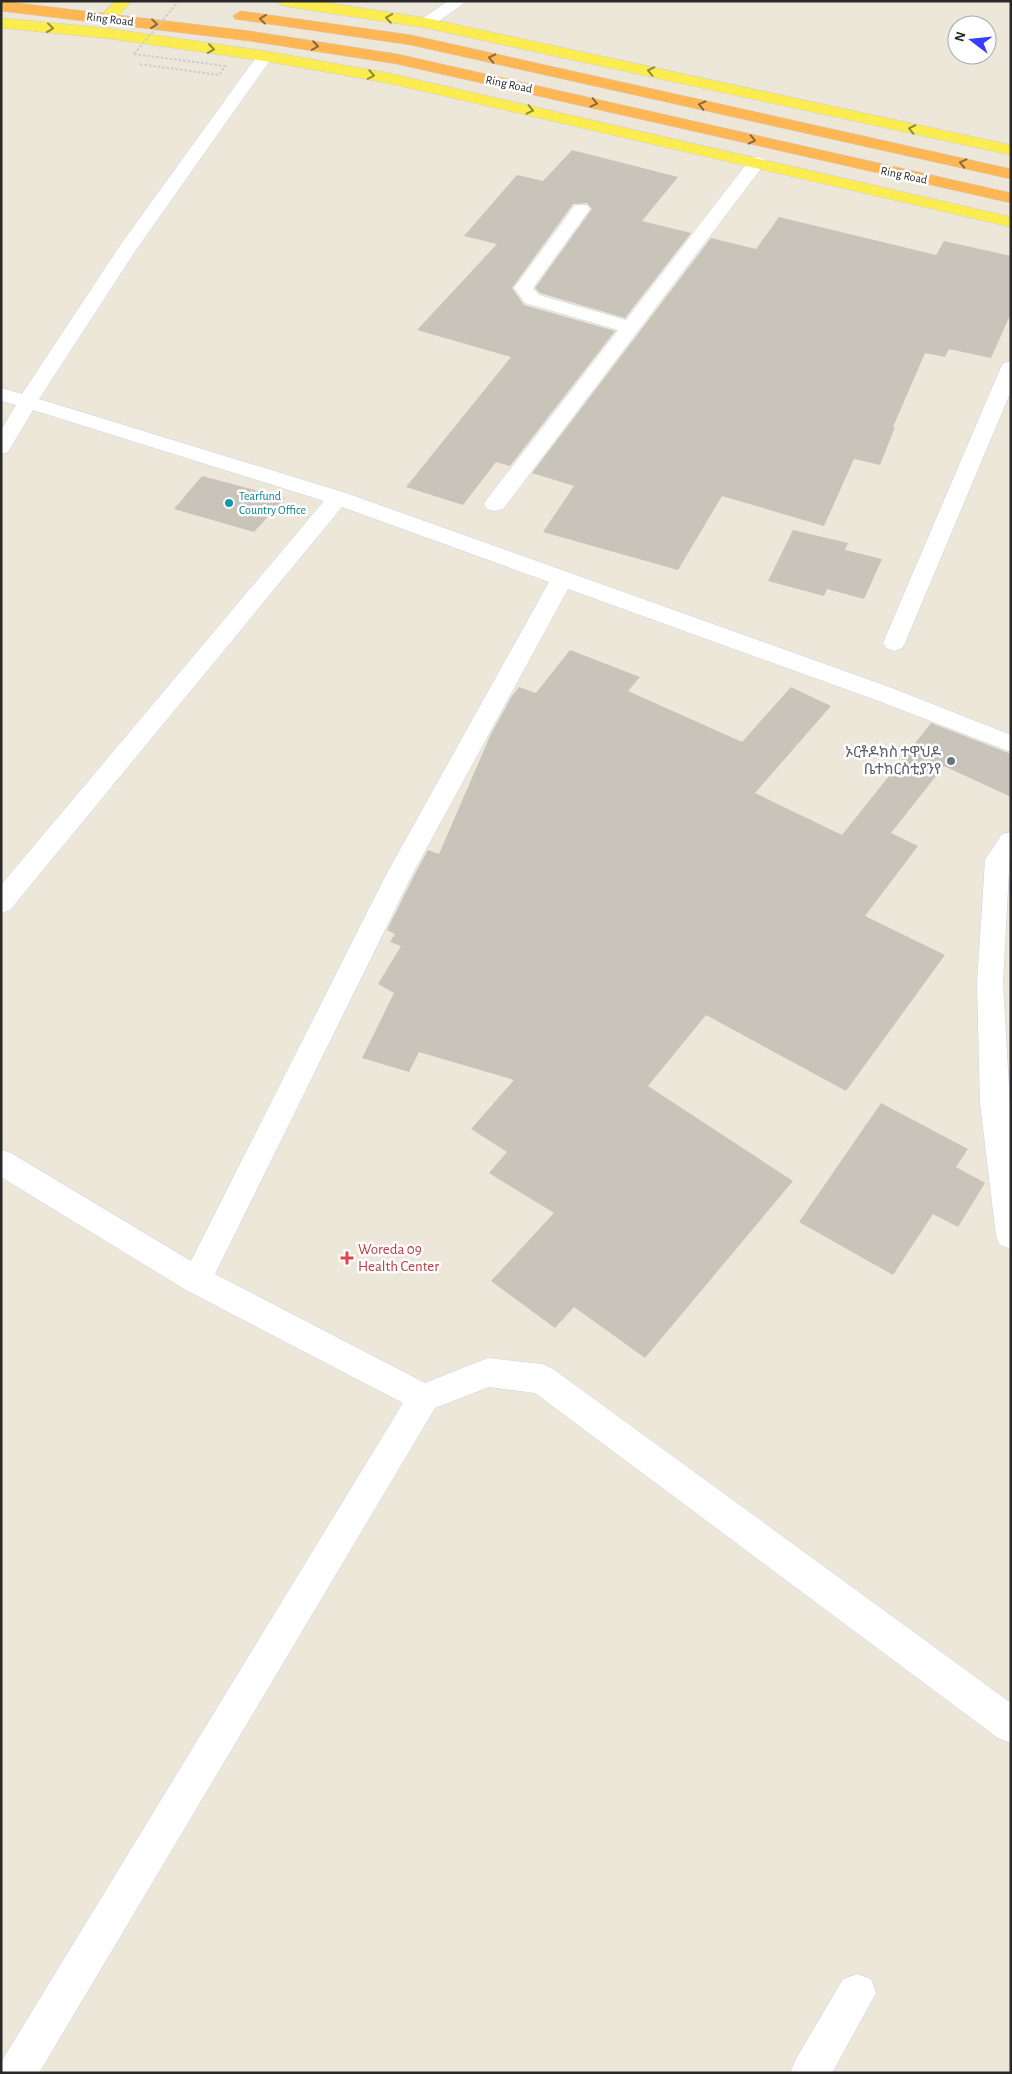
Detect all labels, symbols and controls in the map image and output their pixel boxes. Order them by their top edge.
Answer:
street label: Ring Road [86,10,134,28]
one-way arrow [384,13,393,23]
one-way arrow [259,14,268,24]
north arrow [947,15,997,65]
one-way arrow [150,18,158,29]
one-way arrow [46,22,54,33]
text: N [952,30,969,43]
one-way arrow [311,40,319,50]
one-way arrow [206,43,215,53]
one-way arrow [488,53,497,64]
one-way arrow [646,66,655,77]
one-way arrow [367,69,376,79]
street label: Ring Road [485,73,533,95]
one-way arrow [590,97,599,108]
one-way arrow [698,100,707,111]
one-way arrow [525,104,534,115]
one-way arrow [907,124,916,134]
one-way arrow [748,134,757,145]
one-way arrow [959,158,968,169]
street label: Ring Road [880,164,928,186]
place label: Tearfund Country Office [239,490,306,517]
marker: Tearfund Country Office [223,497,235,509]
place label: ኦርቶዶክስ ተዋህዶ ቤተክርስቲያንየ [845,745,942,777]
marker: ኦርቶዶክስ ተዋህዶ ቤተክርስቲያንየ [945,755,957,767]
place label: Woreda 09 Health Center [358,1242,439,1274]
marker: Woreda 09 Health Center [340,1251,354,1265]

